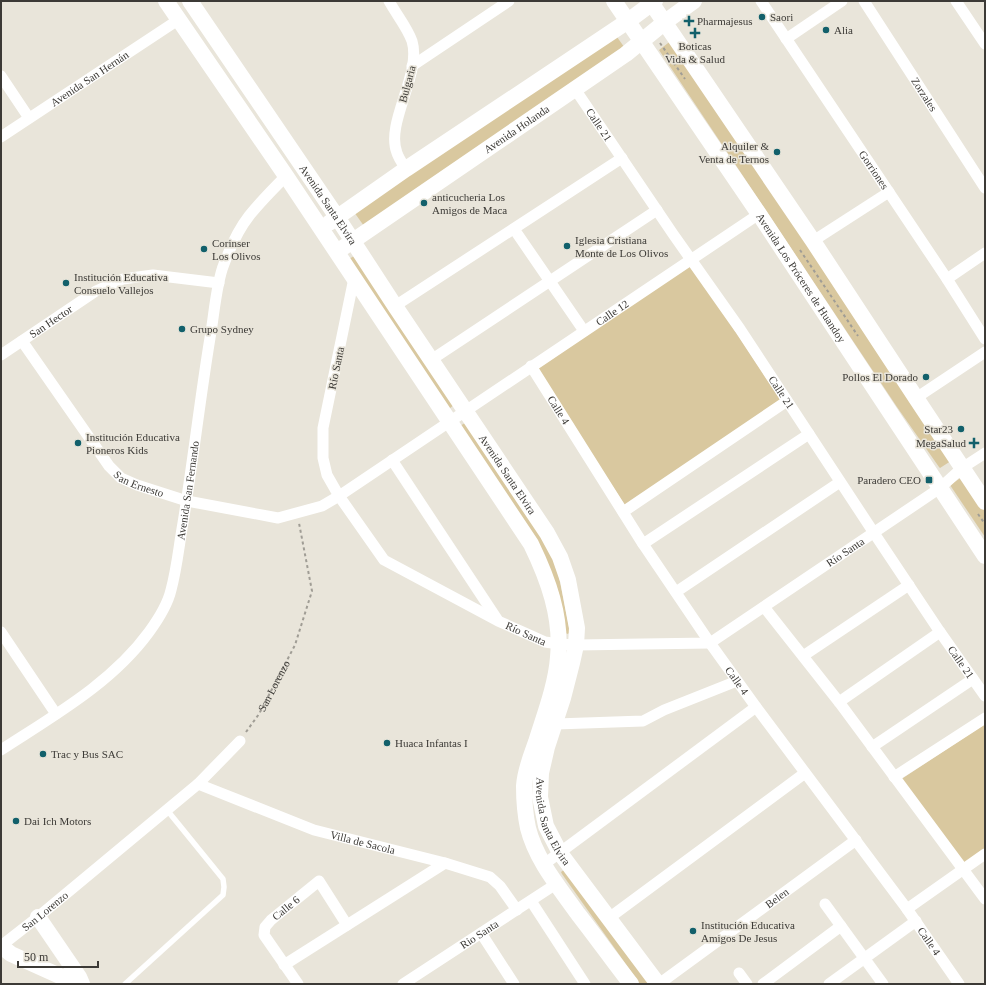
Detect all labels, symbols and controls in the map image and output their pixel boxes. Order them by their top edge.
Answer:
place label: Saori [770,11,793,23]
marker: Saori [757,12,767,22]
place label: Pharmajesus [697,15,753,27]
marker: Pharmajesus [684,16,694,26]
place label: Alia [834,24,853,36]
marker: Alia [821,25,831,35]
marker: Boticas Vida & Salud [690,28,700,38]
place label: Boticas Vida & Salud [665,40,725,65]
street label: Avenida San Hernán [48,48,131,109]
street label: Bulgaria [396,64,418,104]
street label: Zorzales [909,75,940,113]
street label: Avenida Holanda [482,102,552,156]
street label: Calle 21 [584,106,614,143]
place label: Alquiler & Venta de Ternos [698,140,769,165]
marker: Alquiler & Venta de Ternos [772,147,782,157]
street label: Gorriones [857,148,891,191]
street label: Avenida Santa Elvira [297,162,359,247]
place label: anticucheria Los Amigos de Maca [432,191,507,216]
marker: anticucheria Los Amigos de Maca [419,198,429,208]
street label: Avenida Los Próceres de Huandoy [754,211,848,345]
place label: Iglesia Cristiana Monte de Los Olivos [575,234,668,259]
place label: Corinser Los Olivos [212,237,261,262]
marker: Iglesia Cristiana Monte de Los Olivos [562,241,572,251]
marker: Corinser Los Olivos [199,244,209,254]
place label: Institución Educativa Consuelo Vallejos [74,271,168,296]
marker: Institución Educativa Consuelo Vallejos [61,278,71,288]
street label: Calle 12 [593,297,631,328]
street label: San Hector [27,303,75,340]
place label: Grupo Sydney [190,323,254,335]
marker: Grupo Sydney [177,324,187,334]
street label: Río Santa [326,346,346,390]
place label: Pollos El Dorado [842,371,918,383]
marker: Pollos El Dorado [921,372,931,382]
street label: Calle 21 [766,374,797,411]
street label: Calle 4 [545,393,572,427]
place label: Star23 [924,423,953,435]
marker: Star23 [956,424,966,434]
place label: Institución Educativa Pioneros Kids [86,431,180,456]
street label: Avenida Santa Elvira [477,432,539,516]
place label: MegaSalud [916,437,966,449]
marker: Institución Educativa Pioneros Kids [73,438,83,448]
marker: MegaSalud [969,438,979,448]
street label: Avenida San Fernando [174,440,201,541]
street label: San Ernesto [111,468,166,499]
place label: Paradero CEO [857,474,921,486]
marker: Paradero CEO [924,475,934,485]
street label: Río Santa [824,535,866,569]
street label: Río Santa [504,619,548,648]
street label: Calle 21 [946,643,977,681]
street label: San Lorenzo [255,658,292,713]
street label: Calle 4 [723,664,751,697]
place label: Huaca Infantas I [395,737,468,749]
marker: Huaca Infantas I [382,738,392,748]
place label: Trac y Bus SAC [51,748,123,760]
marker: Trac y Bus SAC [38,749,48,759]
street label: Avenida Santa Elvira [534,777,573,868]
place label: Dai Ich Motors [24,815,91,827]
marker: Dai Ich Motors [11,816,21,826]
street label: Villa de Sacola [329,828,397,856]
street label: Belen [763,885,791,910]
street label: San Lorenzo [19,888,71,933]
street label: Calle 6 [270,893,302,923]
street label: Rio Santa [458,917,501,951]
place label: Institución Educativa Amigos De Jesus [701,919,795,944]
street label: Calle 4 [915,925,943,958]
marker: Institución Educativa Amigos De Jesus [688,926,698,936]
scale bar [18,943,98,969]
text: 50 m [24,950,49,964]

